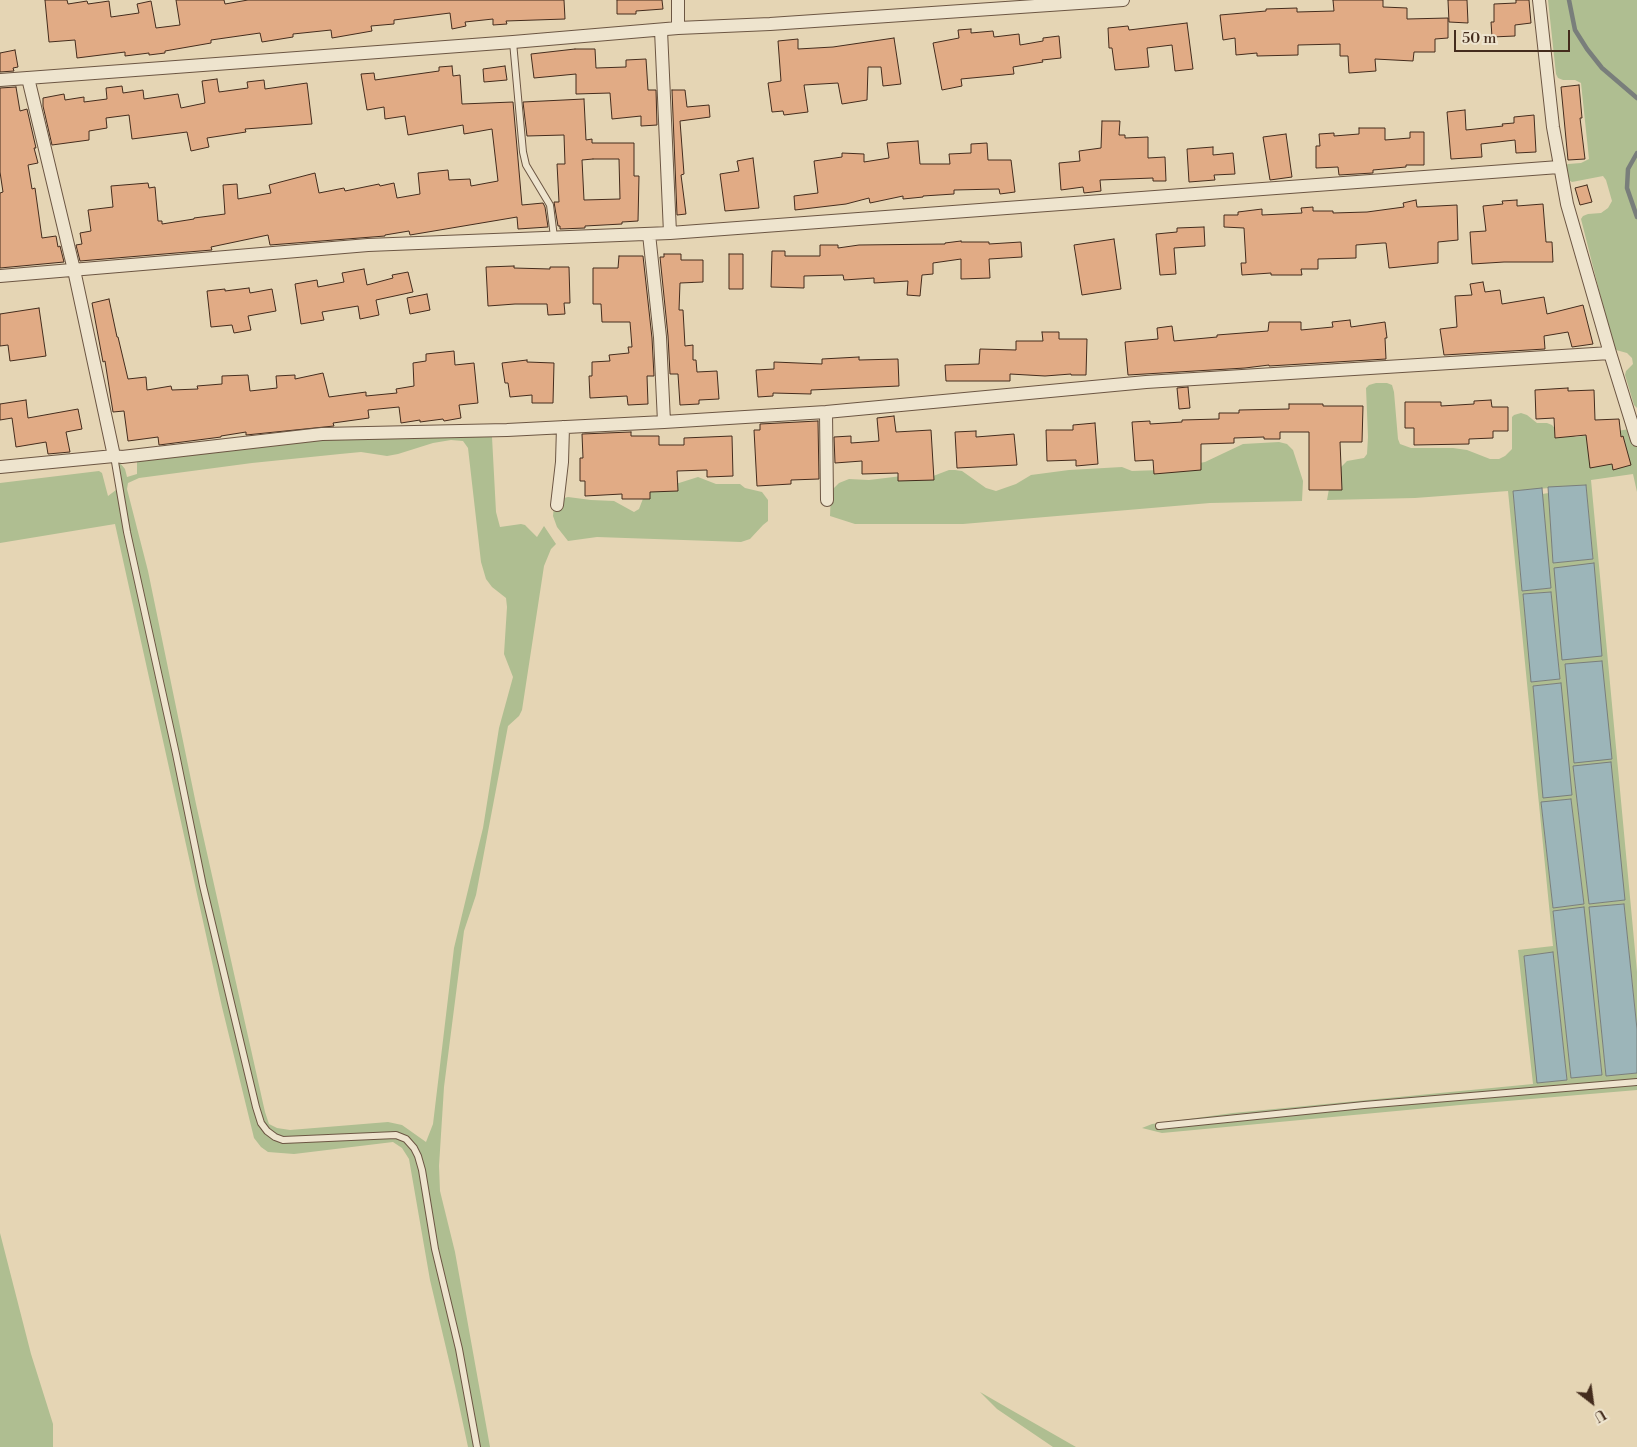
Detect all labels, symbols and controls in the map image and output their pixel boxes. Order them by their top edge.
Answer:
scale bar [1457,20,1573,52]
text: 50 m [1462,29,1496,48]
north arrow [1567,1377,1617,1427]
text: U [1590,1404,1609,1425]

